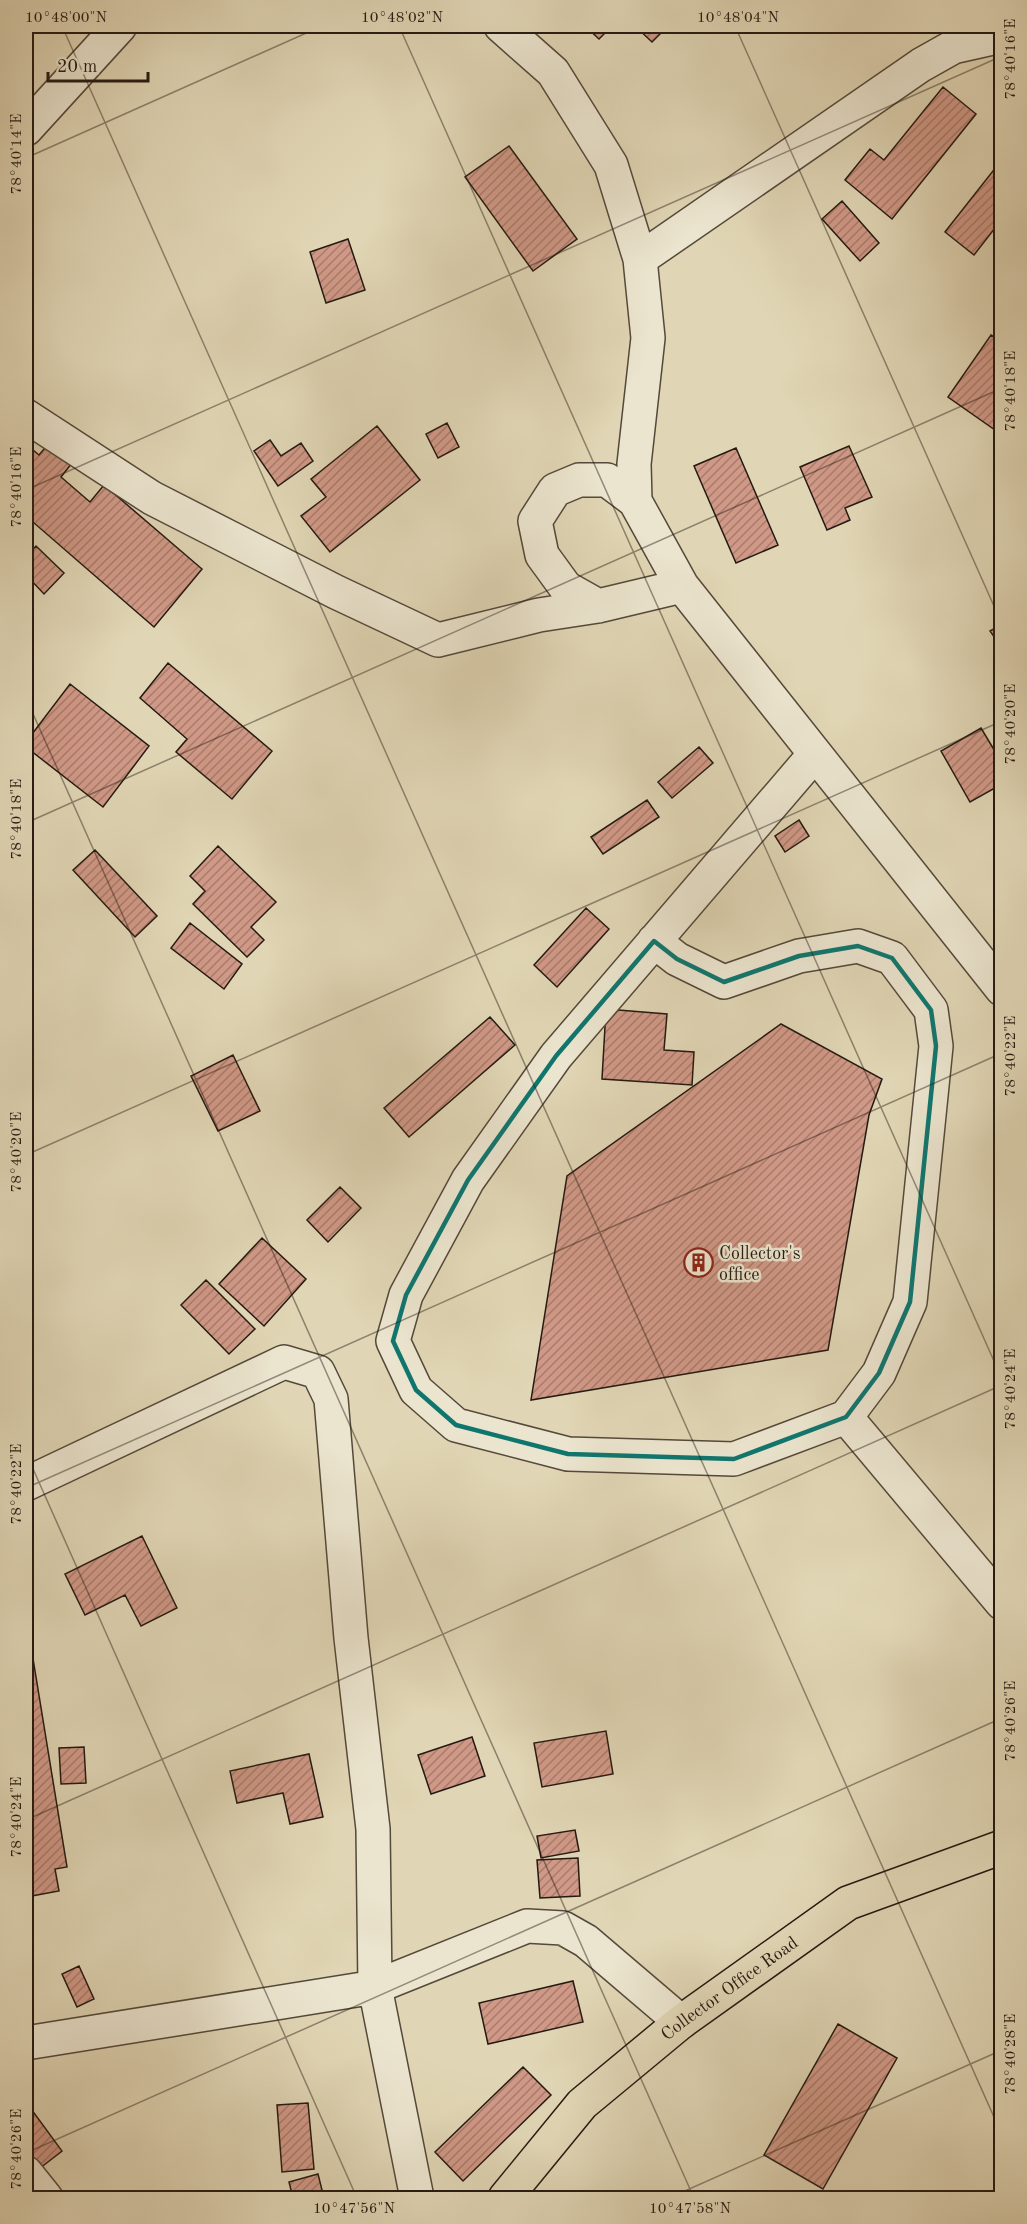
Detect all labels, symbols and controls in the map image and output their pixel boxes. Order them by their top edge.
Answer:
text: 10°48'00"N [25,11,107,26]
text: 10°48'02"N [361,11,443,26]
text: 10°48'04"N [697,11,779,26]
text: 78°40'16"E [1004,19,1019,99]
scale bar [48,45,148,83]
text: 20 m [57,58,97,76]
text: 78°40'14"E [10,114,25,194]
text: 78°40'18"E [1004,351,1019,431]
text: 78°40'16"E [10,447,25,527]
text: 78°40'20"E [1004,684,1019,764]
text: 78°40'18"E [10,779,25,859]
text: 78°40'22"E [1004,1016,1019,1096]
text: 78°40'20"E [10,1112,25,1192]
place label: Collector's office [719,1245,801,1284]
building icon: Collector's office [682,1247,714,1279]
text: 78°40'24"E [1004,1349,1019,1429]
text: 78°40'22"E [10,1444,25,1524]
text: 78°40'26"E [1004,1681,1019,1761]
text: 78°40'24"E [10,1777,25,1857]
street label: Collector Office Road [658,1934,802,2044]
text: 78°40'28"E [1004,2014,1019,2094]
text: 78°40'26"E [10,2109,25,2189]
text: 10°47'56"N [313,2202,395,2217]
text: 10°47'58"N [649,2202,731,2217]

